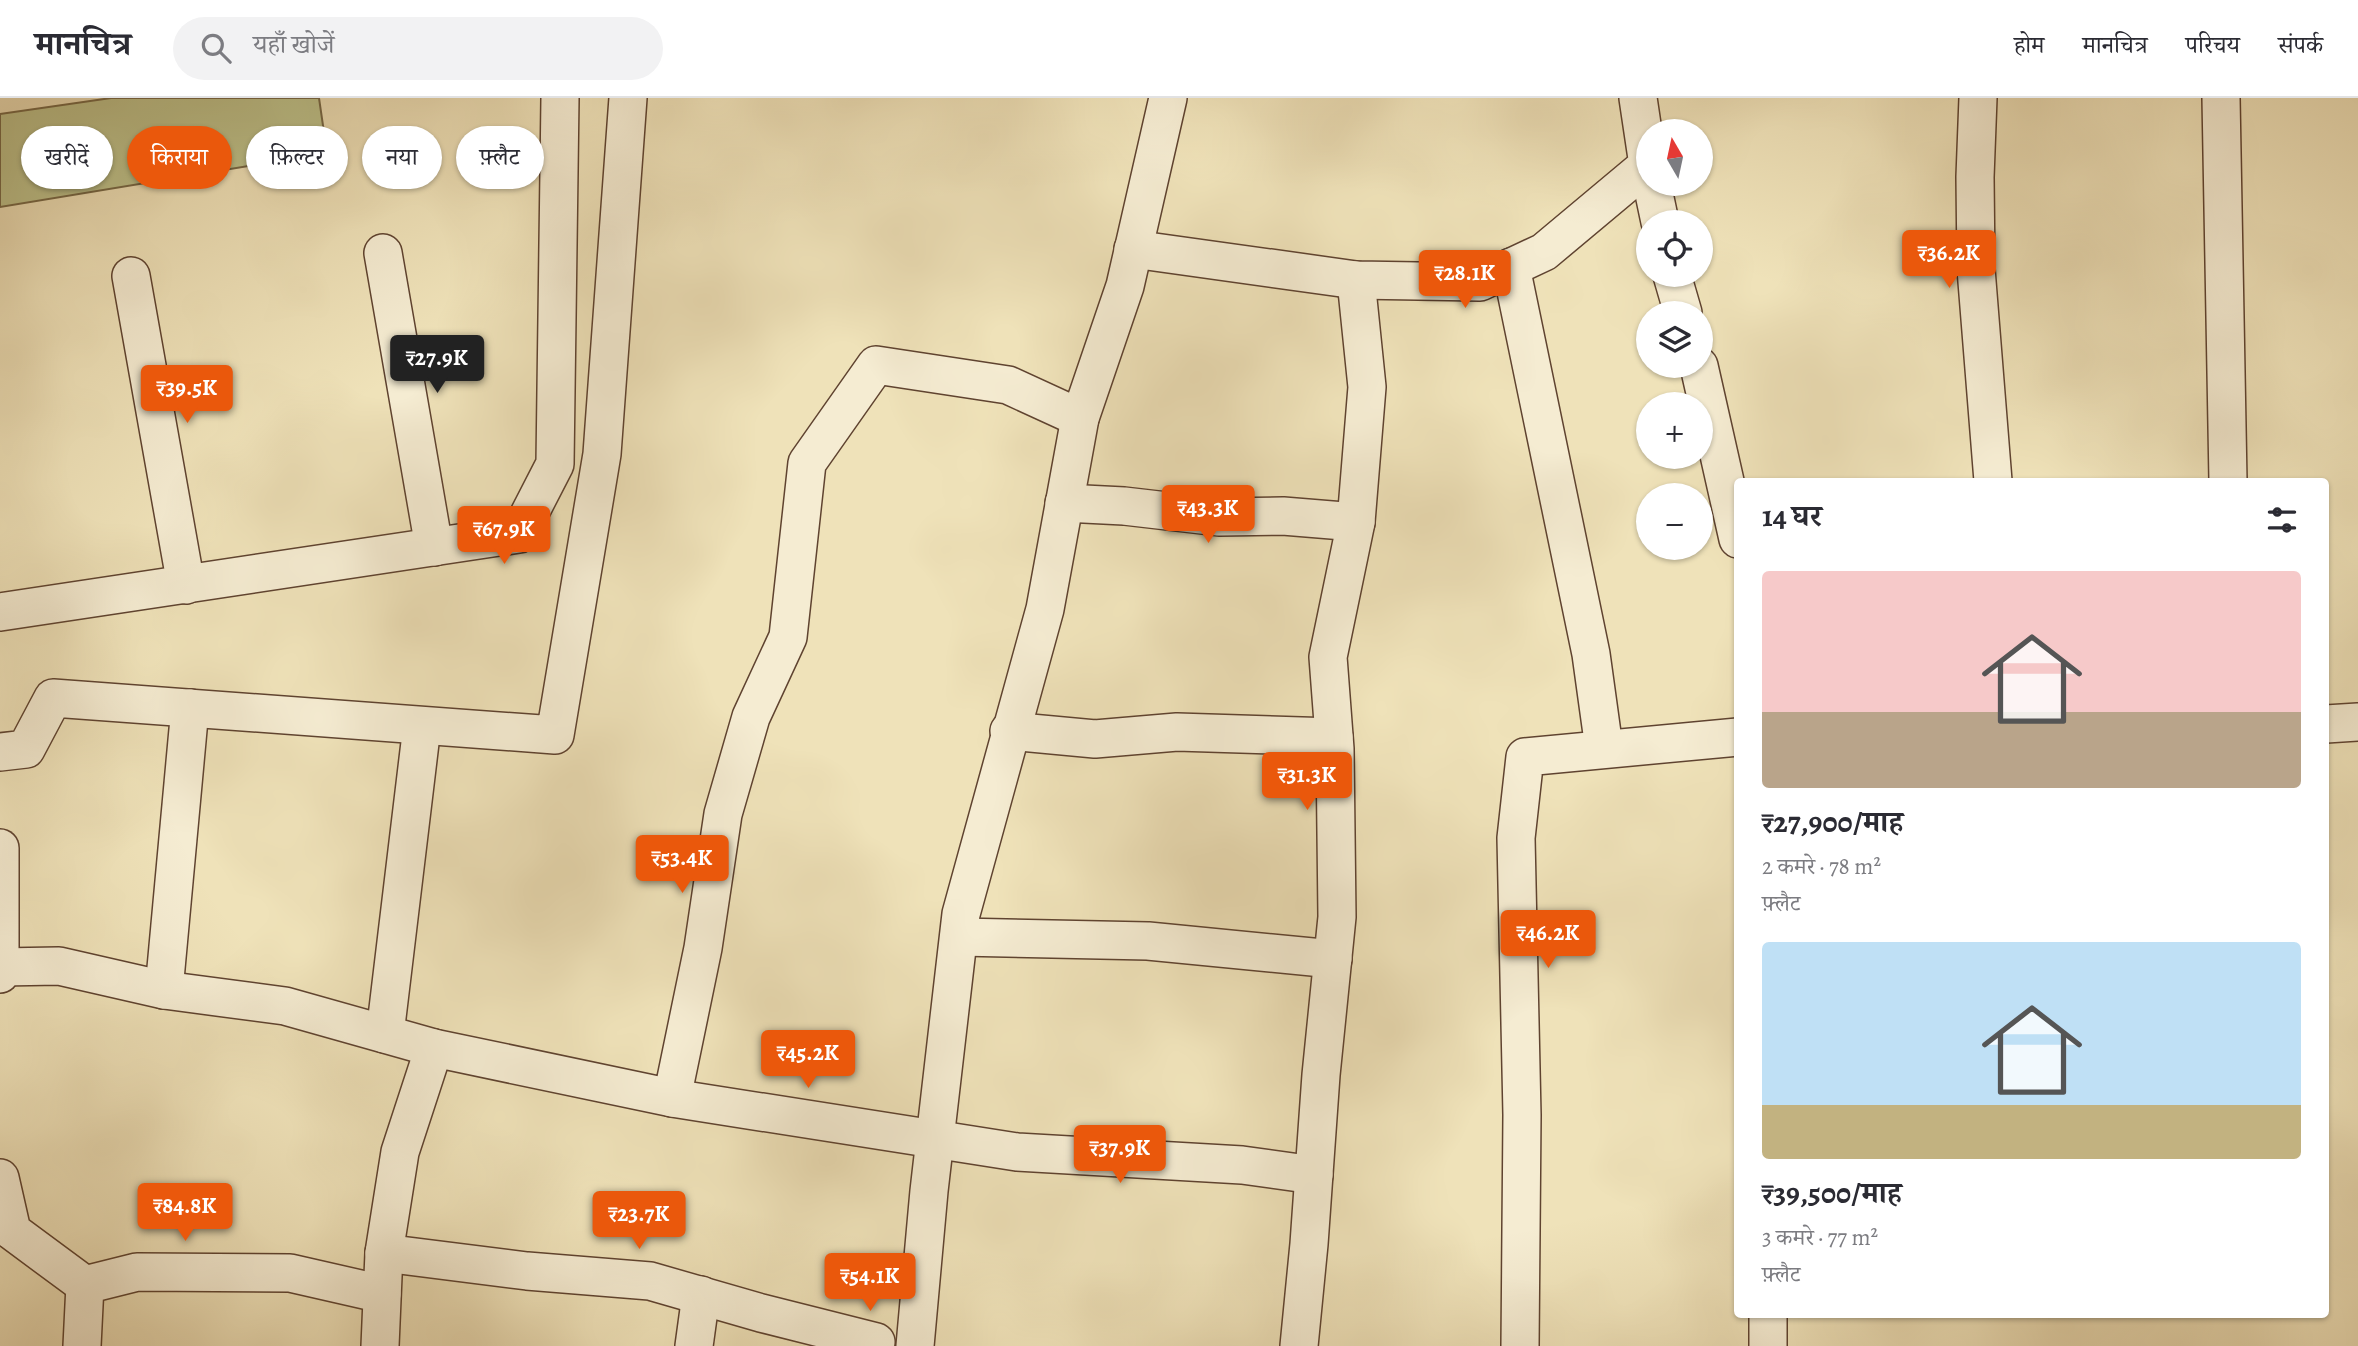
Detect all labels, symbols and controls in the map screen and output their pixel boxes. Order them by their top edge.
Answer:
search box [173,17,663,80]
text: मानचित्र [35,21,131,66]
text: यहाँ खोजें [253,27,334,62]
icon: search [197,29,235,67]
text: होम [2014,29,2044,61]
text: मानचित्र [2082,29,2148,61]
text: परिचय [2186,29,2240,61]
text: संपर्क [2278,29,2323,61]
north arrow [1636,119,1713,196]
map controls [1636,119,1713,560]
chip: खरीदें [21,126,113,189]
chip: किराया [127,126,232,189]
chip: फ़िल्टर [246,126,348,189]
chip: नया [362,126,442,189]
chip: फ़्लैट [456,126,544,189]
button: locate [1636,210,1713,287]
pin: ₹36.2K [1892,230,2006,290]
text: ₹36.2K [1918,237,1980,268]
pin: ₹28.1K [1408,250,1522,310]
text: ₹28.1K [1435,257,1495,288]
button: layers [1636,301,1713,378]
pin: ₹27.9K [380,336,494,395]
text: ₹27.9K [406,342,468,373]
pin: ₹39.5K [130,366,244,425]
text: ₹39.5K [157,372,217,403]
button: + [1636,392,1713,469]
button: − [1636,483,1713,560]
pin: ₹43.3K [1151,486,1265,545]
text: ₹43.3K [1178,492,1238,523]
text: 14 घर [1762,496,1822,536]
icon: filters [2263,501,2301,539]
pin: ₹67.9K [447,506,561,566]
text: ₹67.9K [473,513,535,544]
icon: home [1969,616,2095,742]
pin: ₹31.3K [1250,752,1364,812]
text: ₹31.3K [1278,759,1336,790]
text: ₹27,900/माह [1762,802,1903,842]
pin: ₹53.4K [625,836,739,895]
text: ₹53.4K [652,842,712,873]
text: 2 कमरे · 78 m² [1762,851,1881,882]
text: फ़्लैट [1762,888,1800,919]
pin: ₹46.2K [1491,910,1605,970]
text: ₹46.2K [1517,917,1579,948]
icon: home [1969,987,2095,1113]
pin: ₹45.2K [751,1030,865,1090]
text: ₹45.2K [777,1037,839,1068]
pin: ₹37.9K [1063,1126,1177,1185]
text: ₹37.9K [1090,1132,1150,1163]
text: ₹39,500/माह [1762,1173,1902,1213]
pin: ₹84.8K [128,1184,242,1243]
text: ₹84.8K [154,1190,216,1221]
pin: ₹23.7K [582,1192,696,1251]
text: ₹23.7K [609,1198,669,1229]
text: 3 कमरे · 77 m² [1762,1222,1878,1253]
pin: ₹54.1K [813,1254,927,1313]
text: फ़्लैट [1762,1259,1800,1290]
text: ₹54.1K [841,1260,899,1291]

